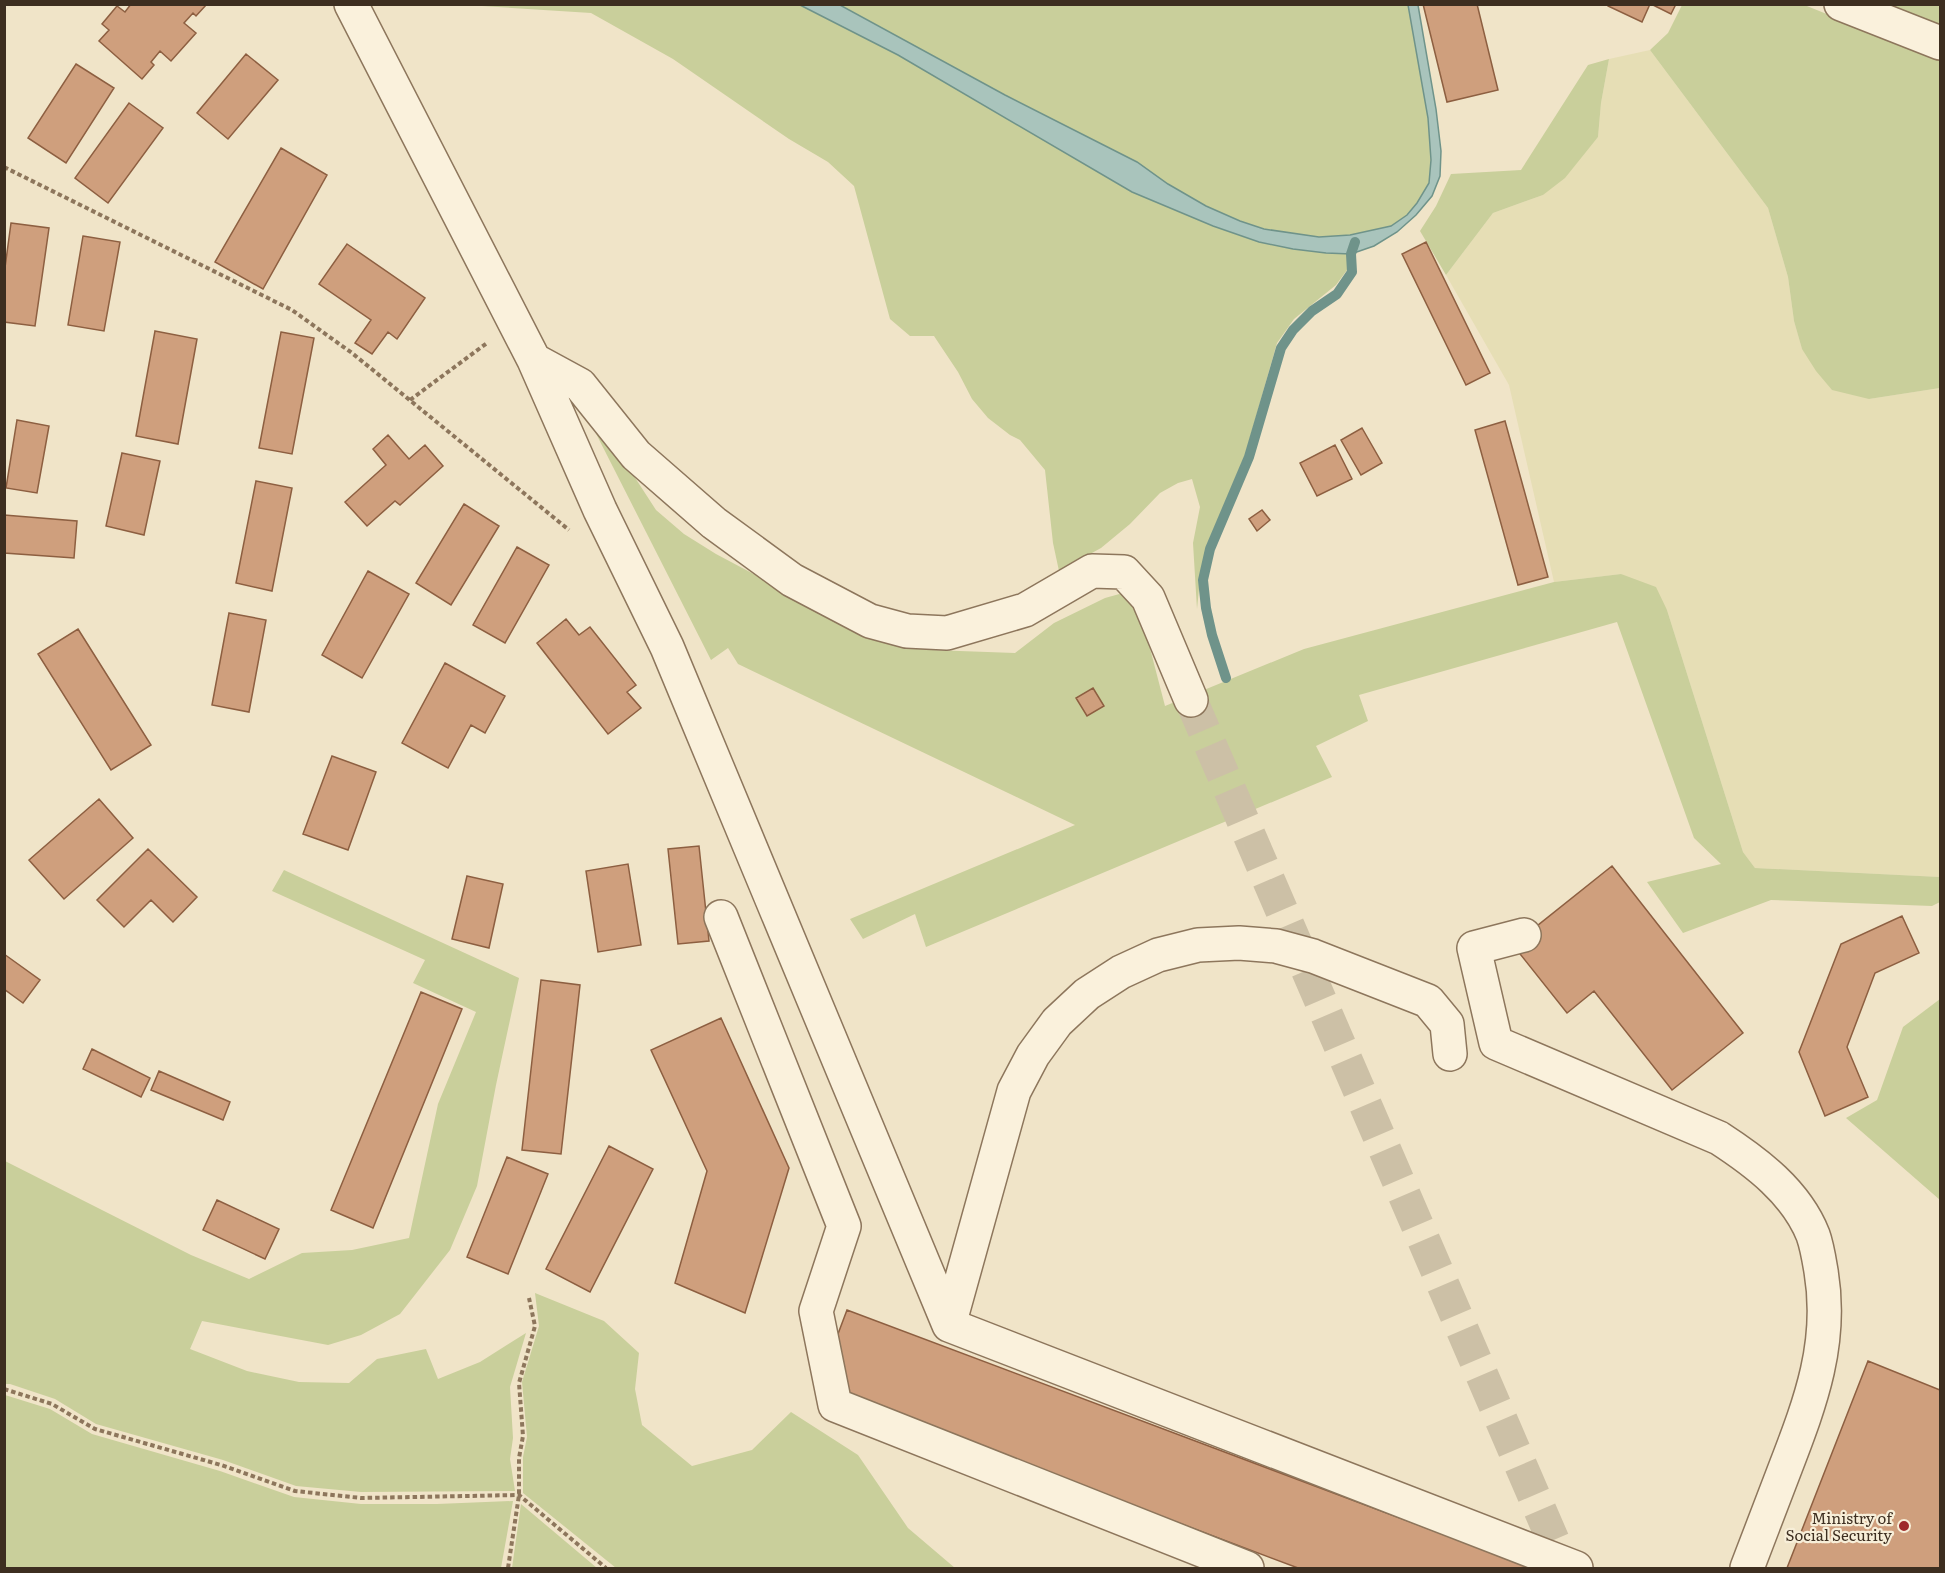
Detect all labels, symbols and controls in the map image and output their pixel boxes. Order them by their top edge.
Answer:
place label: Ministry of Social Security [1786,1506,1893,1546]
marker: Ministry of Social Security [1897,1519,1911,1533]

